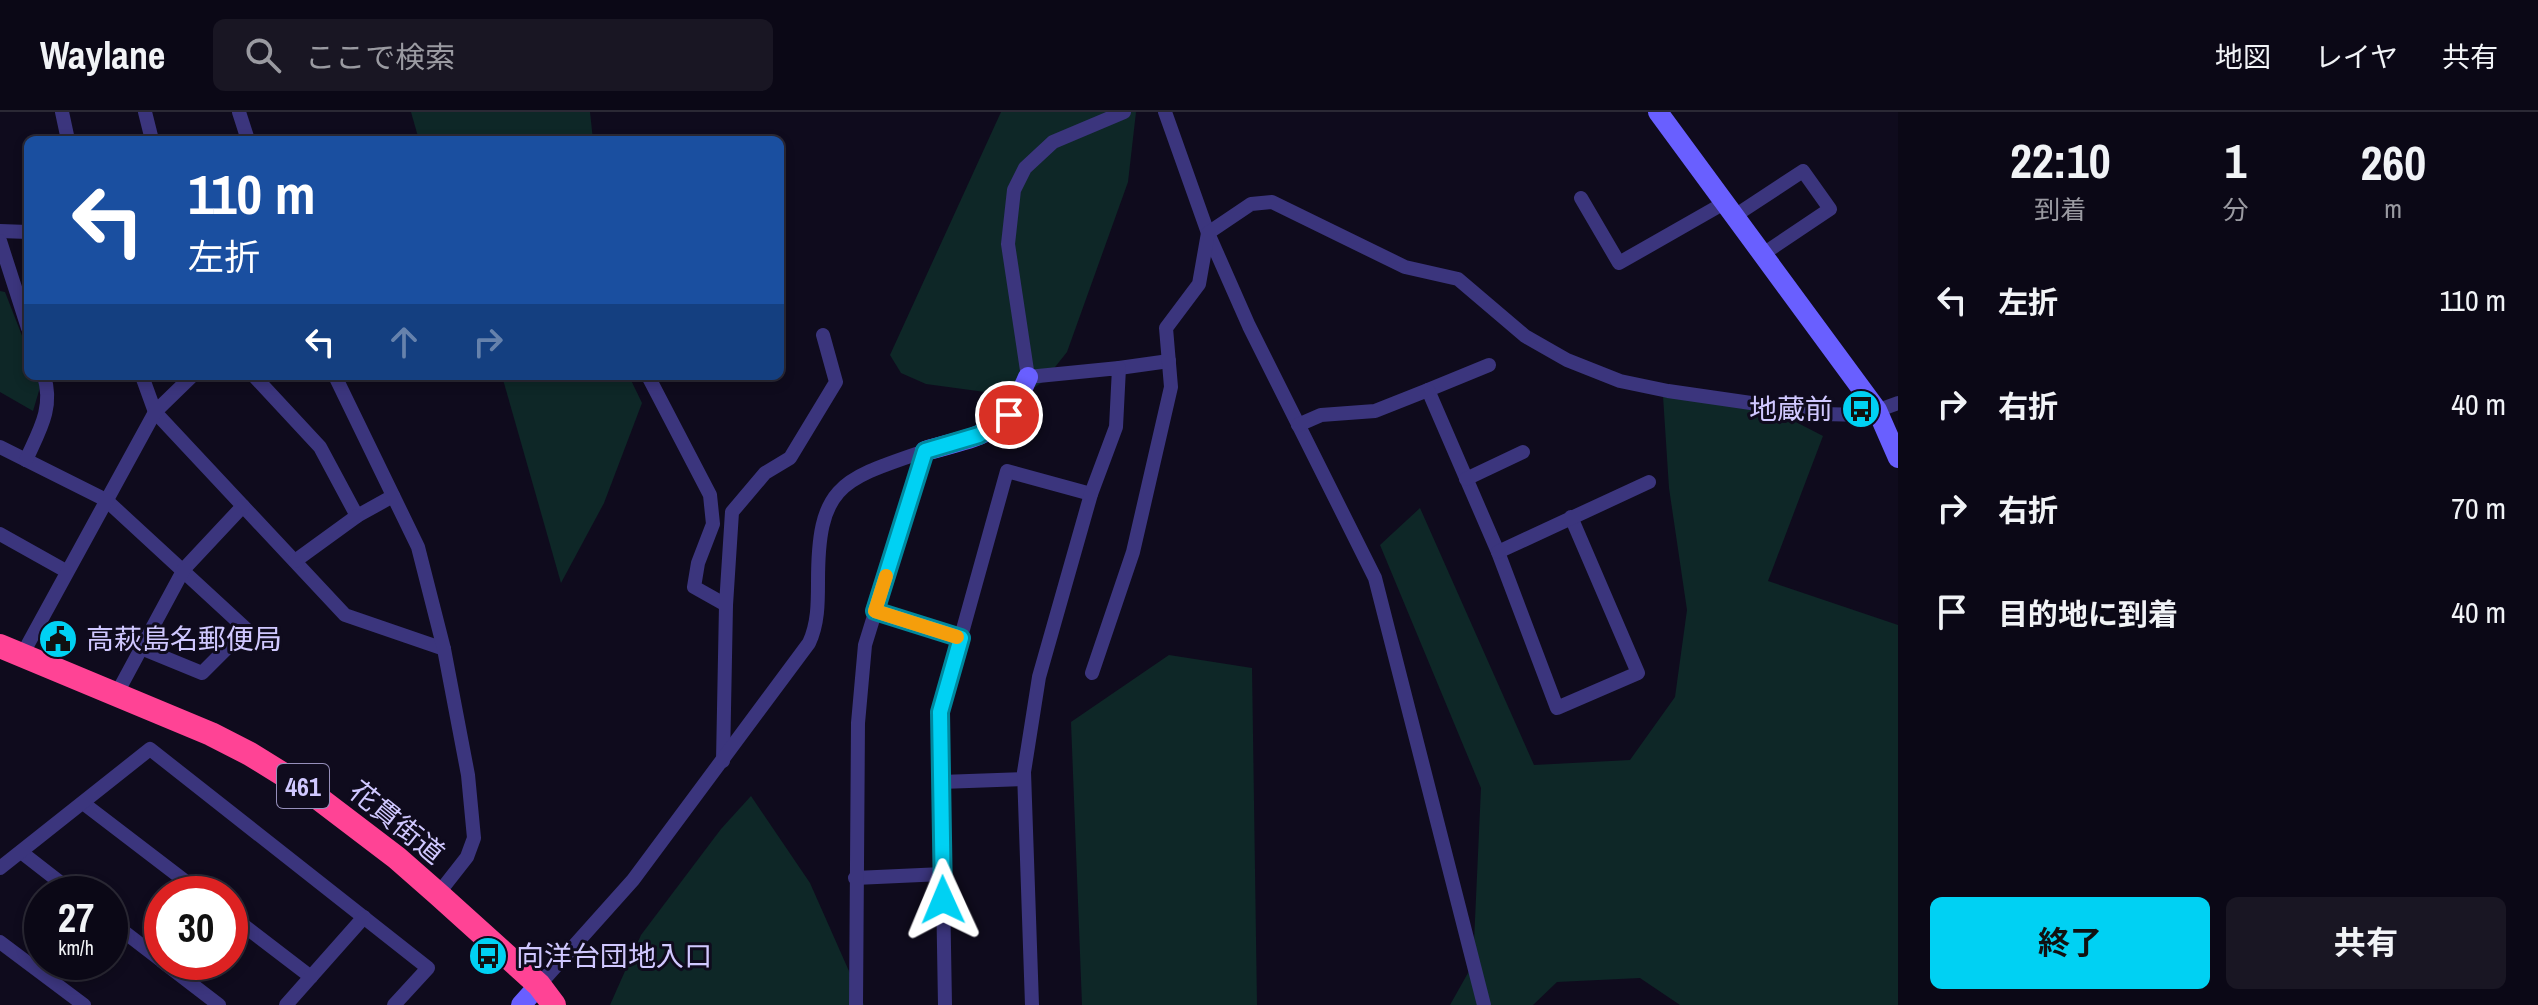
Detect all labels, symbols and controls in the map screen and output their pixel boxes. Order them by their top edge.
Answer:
search box [213,19,773,91]
text: Waylane [40,30,165,81]
icon: search [241,33,285,77]
text: ここで検索 [305,37,455,77]
text: 地図 [2215,38,2271,76]
text: レイヤ [2315,38,2398,76]
text: 共有 [2442,38,2498,76]
text: 22:10 [2010,128,2111,193]
text: 1 [2225,128,2246,193]
text: 260 [2360,130,2426,195]
text: 110 m [188,156,316,231]
icon: left [56,168,160,272]
text: m [2384,191,2402,226]
text: 到着 [2034,192,2086,227]
text: 分 [2222,192,2248,227]
text: 左折 [188,233,260,281]
icon: left [1930,278,1974,322]
text: 110 m [2439,280,2506,320]
text: 左折 [1998,282,2058,322]
icon: left [298,320,342,364]
icon: ahead [382,320,426,364]
icon: right [466,320,510,364]
pin [975,381,1043,449]
icon: right [1930,382,1974,426]
text: 40 m [2451,384,2506,424]
text: 右折 [1998,386,2058,426]
bus stop icon: 地蔵前 [1840,388,1882,430]
place label: 地蔵前 [1749,390,1833,428]
icon: arrive [987,393,1031,437]
icon: right [1930,486,1974,530]
text: 70 m [2451,488,2506,528]
text: 右折 [1998,490,2058,530]
icon: arrive [1930,590,1974,634]
text: 40 m [2451,592,2506,632]
text: 目的地に到着 [1998,594,2178,634]
public building icon: 高萩島名郵便局 [37,618,79,660]
place label: 高萩島名郵便局 [86,620,282,658]
road number: 461 [277,764,329,808]
street label: 花貫街道 [342,772,452,872]
position arrow [901,858,985,942]
speed limit sign: 30 [144,876,248,980]
text: 27 [58,891,94,944]
button: 終了 [1930,897,2210,989]
button: 共有 [2226,897,2506,989]
text: km/h [58,934,94,961]
bus stop icon: 向洋台団地入口 [467,935,509,977]
place label: 向洋台団地入口 [516,937,712,975]

